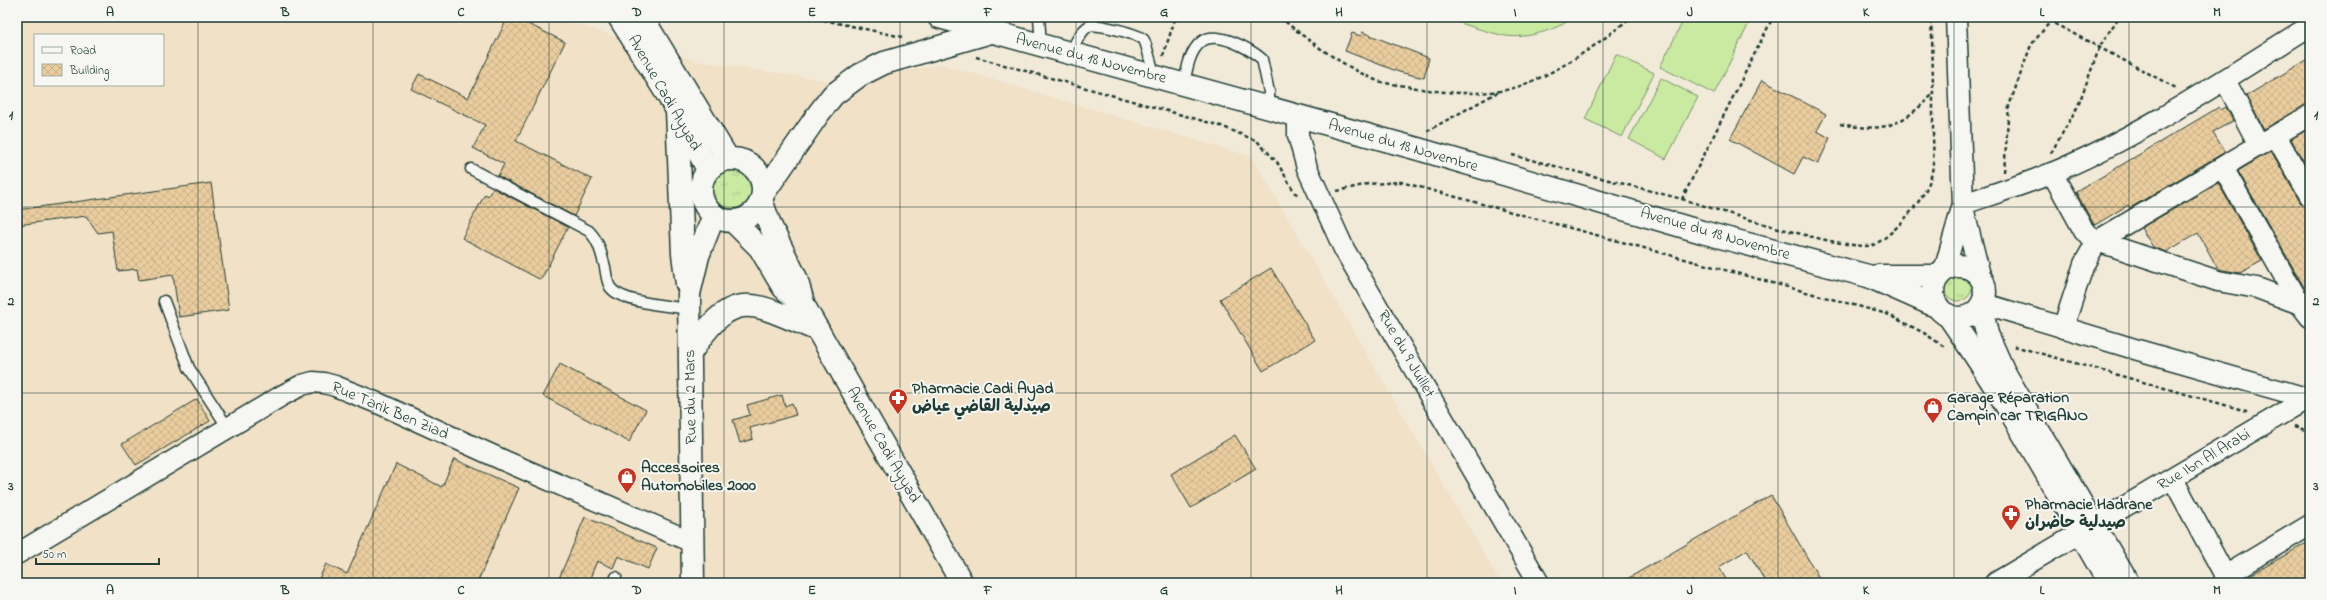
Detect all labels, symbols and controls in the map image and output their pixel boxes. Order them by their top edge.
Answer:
text: A [106,3,114,22]
text: B [280,3,290,22]
text: C [457,3,465,22]
text: D [631,3,642,22]
text: E [808,3,816,22]
text: F [983,3,993,22]
text: G [1160,3,1168,22]
text: H [1335,3,1343,22]
text: I [1513,3,1517,22]
text: J [1687,3,1693,22]
text: K [1863,3,1870,22]
text: L [2040,3,2046,22]
text: M [2213,3,2221,22]
street label: Avenue du 18 Novembre [1013,27,1170,91]
street label: Avenue Cadi Ayyad [621,31,707,155]
legend [34,34,164,86]
text: Road [70,42,96,60]
text: Building [69,62,109,81]
text: 1 [9,106,14,125]
text: 1 [2314,106,2319,125]
street label: Avenue du 18 Novembre [1325,113,1482,179]
street label: Avenue du 18 Novembre [1637,201,1794,267]
text: 2 [7,292,15,311]
text: 2 [2312,292,2320,311]
street label: Rue du 9 Juillet [1371,306,1441,403]
street label: Rue du 2 Mars [678,349,704,445]
street label: Rue Tarik Ben Ziad [328,375,452,447]
place label: Pharmacie Cadi Ayad صيدلية القاضي عياض [912,377,1053,420]
street label: Avenue Cadi Ayyad [840,383,926,507]
place label: Garage Réparation Campin car TRIGANO [1947,386,2088,428]
pharmacy icon: Pharmacie Cadi Ayad صيدلية القاضي عياض [887,387,909,415]
shop icon: Garage Réparation Campin car TRIGANO [1922,396,1944,424]
street label: Rue Ibn Al Arabi [2153,423,2255,497]
place label: Accessoires Automobiles 2000 [641,456,756,498]
shop icon: Accessoires Automobiles 2000 [616,466,638,494]
text: 3 [7,477,14,496]
text: 3 [2312,477,2319,496]
place label: Pharmacie Hadrane صيدلية حاضران [2025,493,2153,535]
pharmacy icon: Pharmacie Hadrane صيدلية حاضران [2000,503,2022,531]
scale bar [36,540,159,566]
text: 50 m [42,546,66,564]
text: A [106,581,114,600]
text: B [280,581,290,600]
text: C [457,581,465,600]
text: D [631,581,642,600]
text: E [808,581,816,600]
text: F [983,581,993,600]
text: G [1160,581,1168,600]
text: H [1335,581,1343,600]
text: I [1513,581,1517,600]
text: J [1687,581,1693,600]
text: K [1863,581,1870,600]
text: L [2040,581,2046,600]
text: M [2213,581,2221,600]

